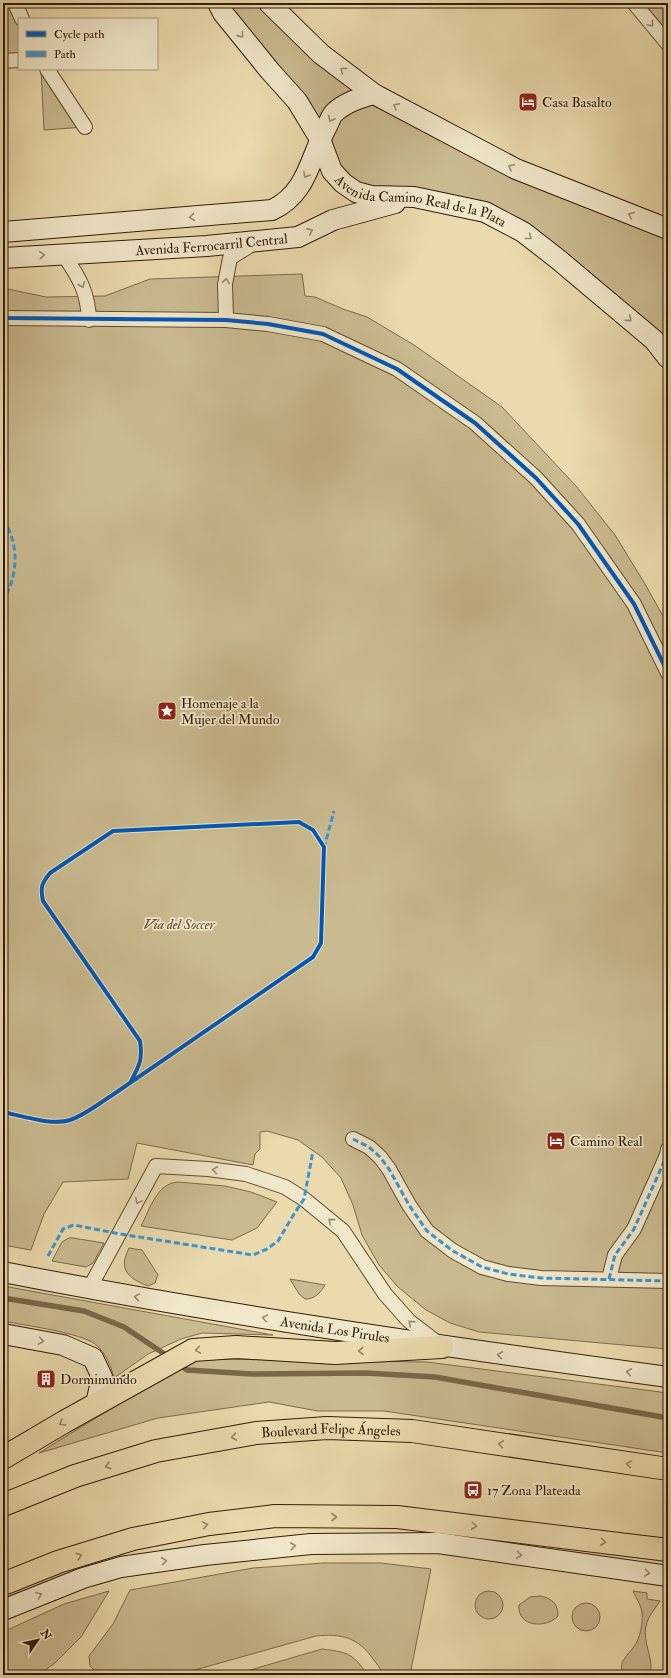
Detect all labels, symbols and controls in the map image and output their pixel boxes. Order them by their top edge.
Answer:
legend [18,18,158,70]
one-way arrow [647,19,654,26]
text: Cycle path [54,27,105,42]
one-way arrow [236,30,243,37]
text: Path [54,47,77,62]
one-way arrow [340,68,347,75]
hotel icon: Casa Basalto [517,91,539,113]
place label: Casa Basalto [542,94,612,111]
one-way arrow [393,103,400,110]
one-way arrow [328,114,336,122]
one-way arrow [508,164,515,171]
street label: Avenida Camino Real de la Plata [331,170,510,230]
one-way arrow [303,171,310,179]
one-way arrow [189,212,196,221]
one-way arrow [628,212,635,220]
one-way arrow [306,228,313,236]
street label: Avenida Ferrocarril Central [134,230,289,259]
one-way arrow [525,232,532,239]
one-way arrow [39,251,45,260]
one-way arrow [221,278,230,284]
one-way arrow [77,280,85,288]
one-way arrow [625,315,632,322]
place label: Homenaje a la Mujer del Mundo [181,695,280,728]
place icon: Homenaje a la Mujer del Mundo [156,700,178,722]
park label: Vía del Soccer [143,916,215,933]
hotel icon: Camino Real [545,1130,567,1152]
place label: Camino Real [570,1133,643,1150]
one-way arrow [212,1166,218,1175]
one-way arrow [135,1197,143,1204]
one-way arrow [328,1219,336,1226]
one-way arrow [134,1293,140,1302]
street label: Avenida Los Pirules [278,1312,391,1346]
one-way arrow [262,1314,268,1323]
one-way arrow [409,1320,416,1327]
one-way arrow [38,1336,45,1345]
one-way arrow [195,1345,201,1354]
one-way arrow [358,1347,364,1356]
one-way arrow [497,1351,504,1360]
building icon: Dormimundo [35,1368,57,1390]
one-way arrow [626,1368,632,1377]
place label: Dormimundo [60,1371,137,1388]
one-way arrow [59,1419,66,1426]
street label: Boulevard Felipe Ángeles [260,1419,401,1441]
one-way arrow [231,1432,237,1440]
one-way arrow [498,1440,504,1449]
one-way arrow [626,1460,633,1469]
one-way arrow [104,1461,111,1470]
bus stop icon: 17 Zona Plateada [462,1479,484,1501]
place label: 17 Zona Plateada [487,1482,581,1499]
one-way arrow [331,1513,337,1521]
one-way arrow [202,1521,208,1530]
one-way arrow [471,1521,477,1530]
one-way arrow [600,1537,606,1546]
one-way arrow [290,1542,296,1551]
one-way arrow [515,1550,522,1559]
one-way arrow [75,1552,82,1561]
one-way arrow [161,1557,167,1566]
one-way arrow [644,1568,650,1577]
one-way arrow [35,1592,42,1600]
north arrow [18,1620,58,1660]
text: N [37,1626,55,1643]

